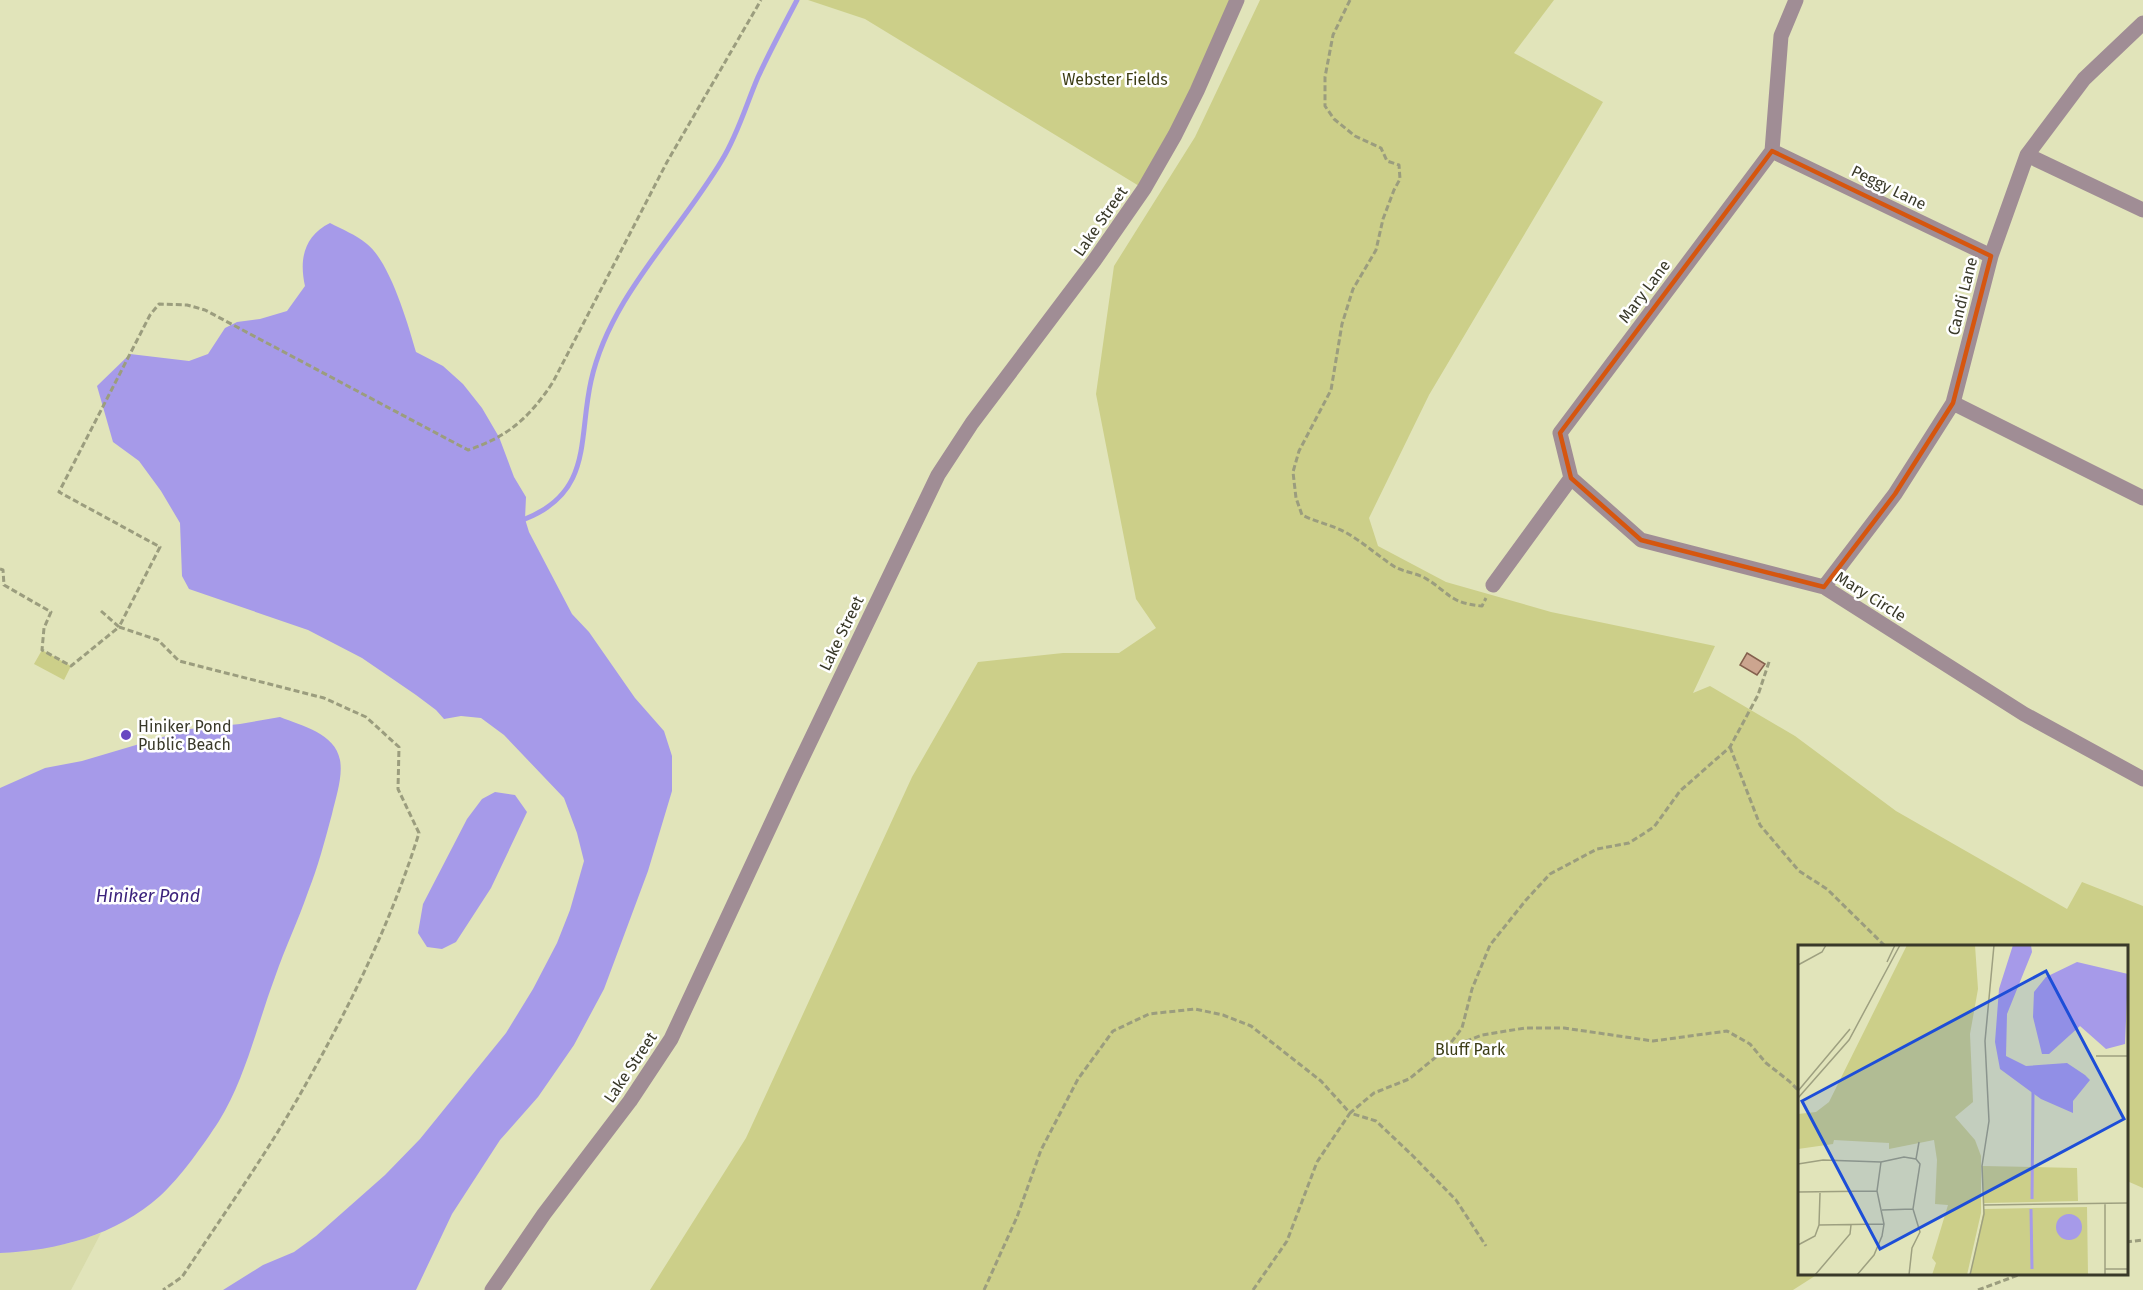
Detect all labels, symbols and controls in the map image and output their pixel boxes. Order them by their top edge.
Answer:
park label: Webster Fields [1062,70,1168,89]
street label: Peggy Lane [1848,161,1929,214]
street label: Lake Street [1069,183,1132,260]
street label: Candi Lane [1944,255,1981,337]
street label: Mary Lane [1615,256,1674,327]
street label: Mary Circle [1832,567,1910,626]
street label: Lake Street [815,592,868,674]
place label: Hiniker Pond Public Beach [138,717,232,754]
marker: Hiniker Pond Public Beach [119,728,133,742]
water label: Hiniker Pond [96,885,201,907]
inset map [1798,945,2128,1275]
street label: Lake Street [600,1028,661,1106]
park label: Bluff Park [1435,1040,1506,1059]

